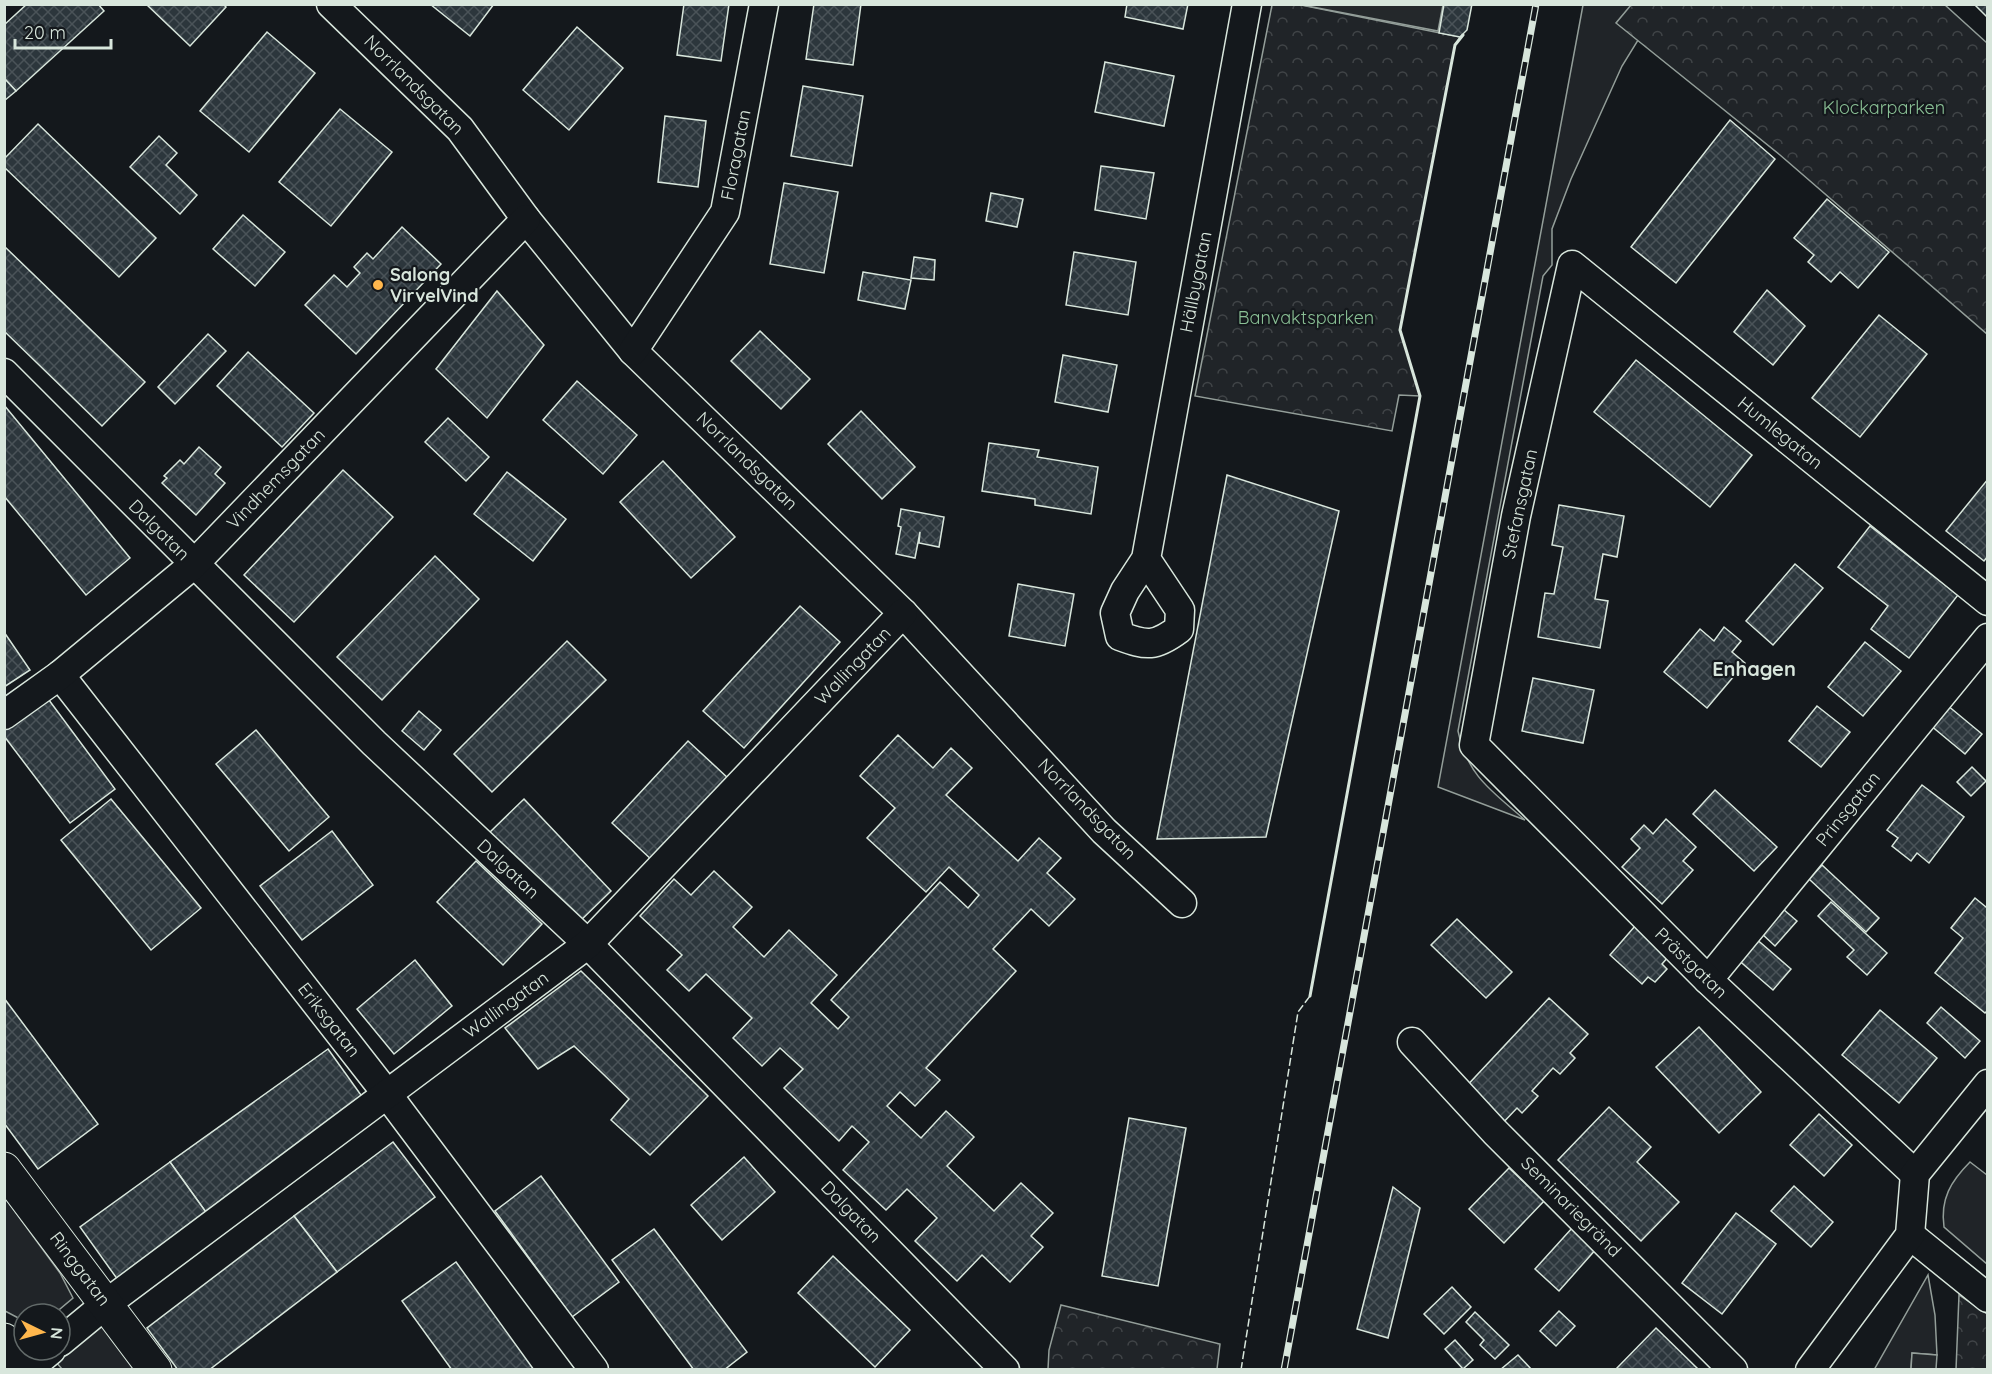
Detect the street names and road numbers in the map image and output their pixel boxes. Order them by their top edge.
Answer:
street label: Norrlandsgatan [360,30,469,139]
street label: Floragatan [715,108,756,202]
street label: Hällbygatan [1174,229,1217,334]
street label: Humlegatan [1733,391,1828,474]
street label: Norrlandsgatan [692,406,803,515]
street label: Vindhemsgatan [222,423,330,534]
street label: Stefansgatan [1497,447,1542,561]
street label: Dalgatan [124,494,195,565]
street label: Wallingatan [810,622,896,710]
street label: Norrlandsgatan [1033,753,1142,864]
street label: Prinsgatan [1810,767,1885,851]
street label: Dalgatan [472,834,544,903]
street label: Prästgatan [1650,922,1733,1003]
street label: Wallingatan [458,966,553,1043]
street label: Eriksgatan [293,978,366,1062]
street label: Seminariegränd [1516,1152,1626,1262]
street label: Dalgatan [816,1176,886,1247]
street label: Ringgatan [45,1227,116,1310]

